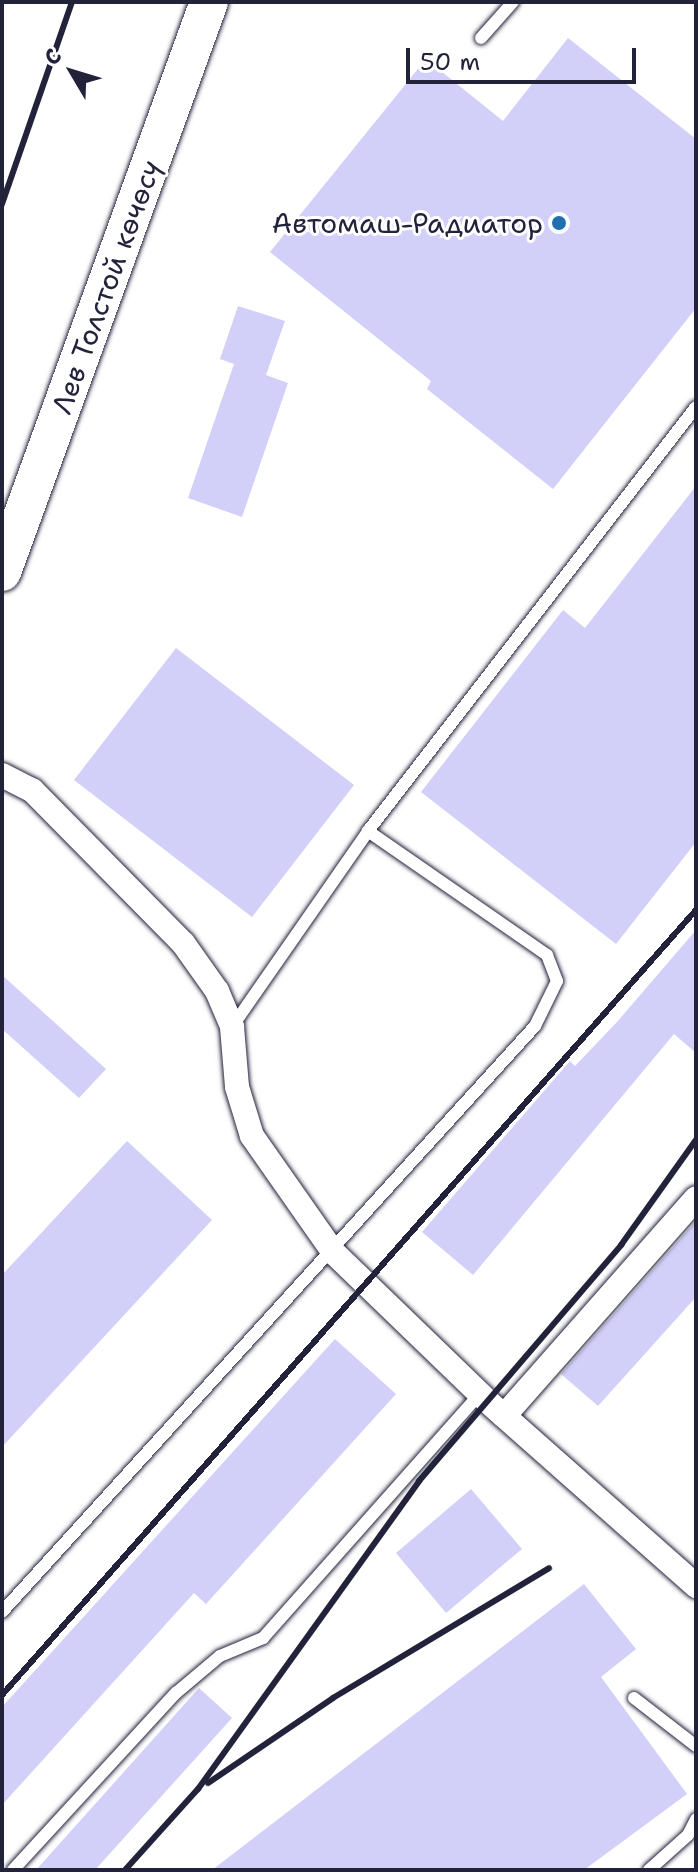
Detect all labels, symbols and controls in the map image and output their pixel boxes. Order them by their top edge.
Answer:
north arrow [32,32,112,112]
scale bar [410,32,640,82]
text: С [37,43,68,71]
text: 50 m [420,46,480,78]
street label: Лев Толстой көчөсү [44,156,168,418]
place label: Автомаш-Радиатор [272,206,543,240]
marker: Автомаш-Радиатор [550,214,568,232]

